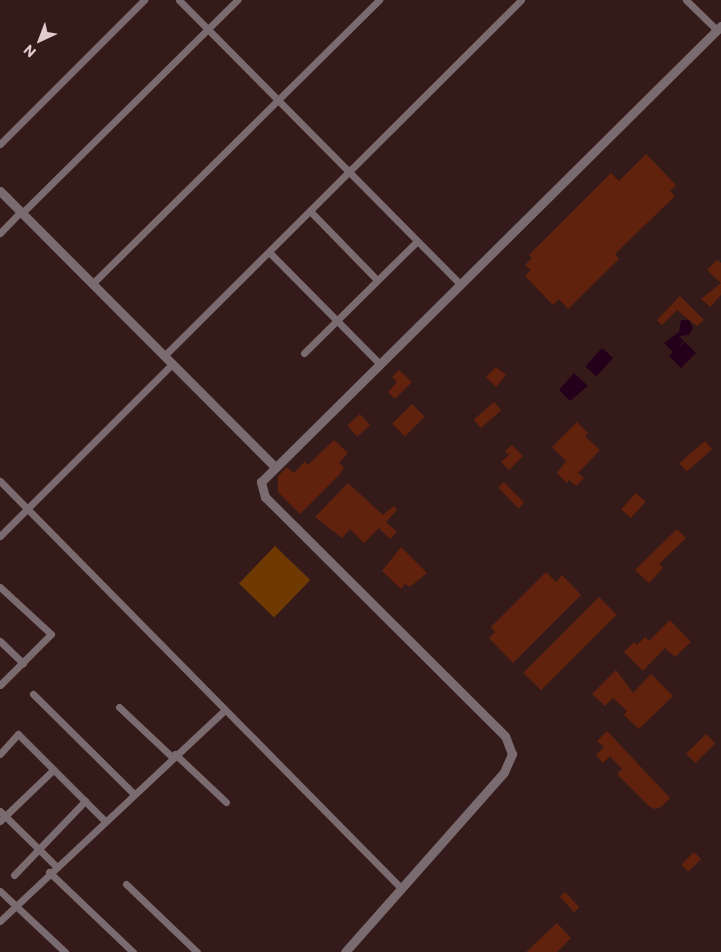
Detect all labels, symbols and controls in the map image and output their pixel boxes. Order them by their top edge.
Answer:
north arrow [15,15,65,65]
text: N [20,42,39,61]

